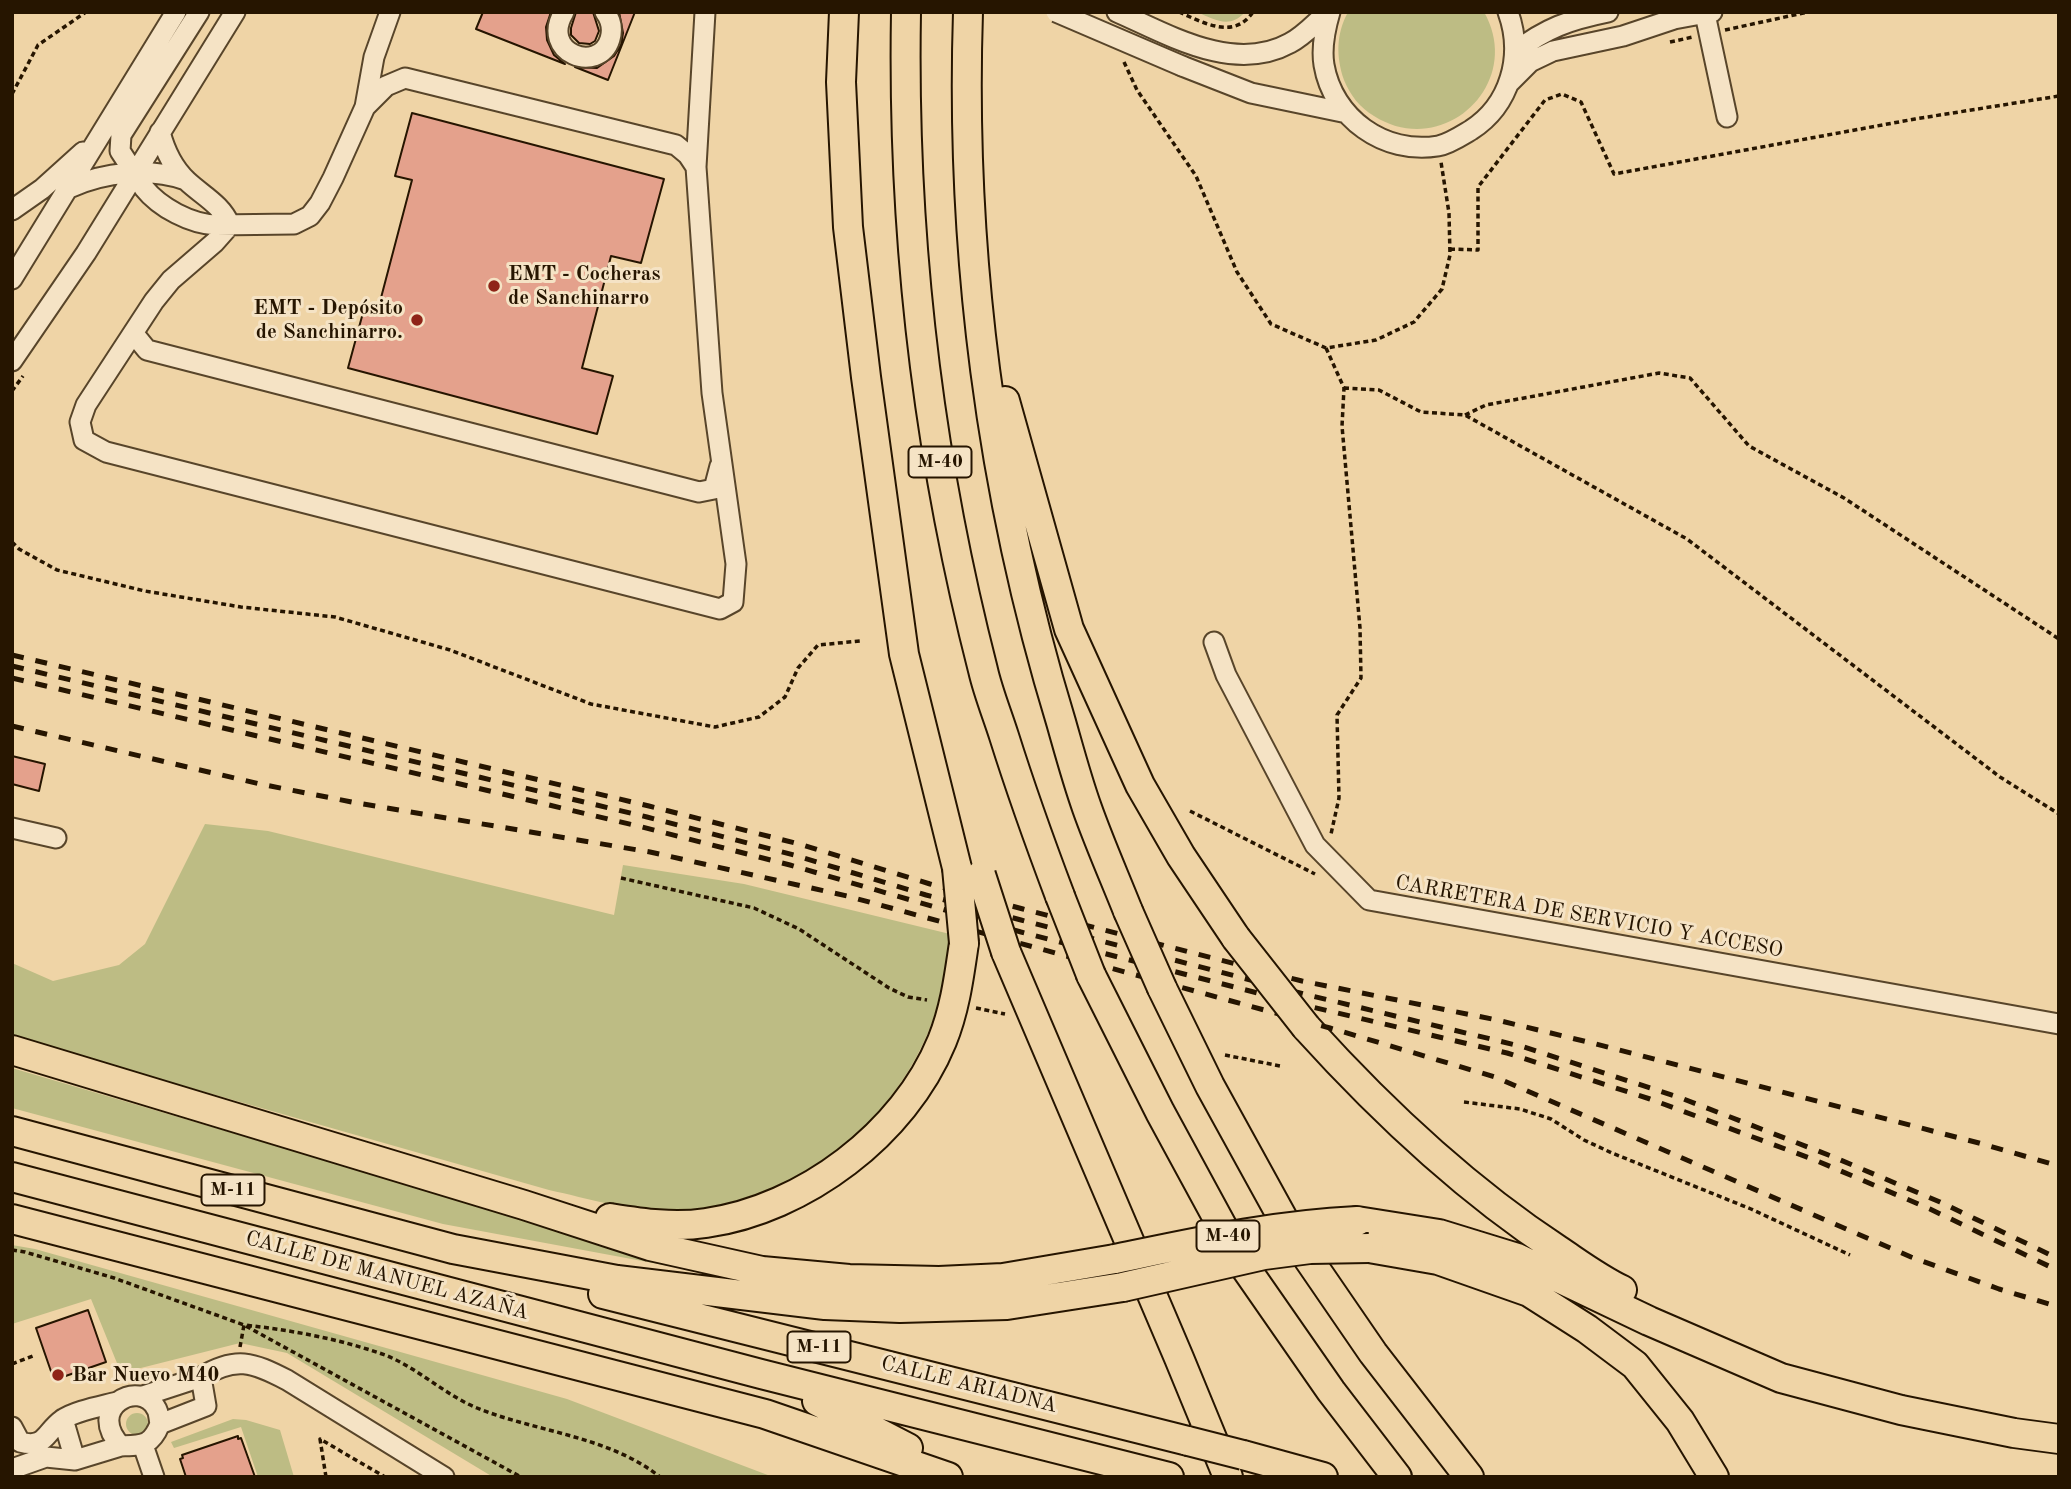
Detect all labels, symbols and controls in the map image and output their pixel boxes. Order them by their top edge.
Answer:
place label: EMT - Cocheras de Sanchinarro [508,261,661,311]
marker: EMT - Cocheras de Sanchinarro [486,278,502,294]
place label: EMT - Depósito de Sanchinarro. [253,295,403,345]
marker: EMT - Depósito de Sanchinarro. [409,312,425,328]
road number: M-40 [908,446,972,477]
street label: CARRETERA DE SERVICIO Y ACCESO [1393,870,1785,964]
road number: M-11 [202,1174,264,1206]
road number: M-40 [1196,1220,1260,1252]
street label: CALLE DE MANUEL AZAÑA [243,1226,531,1326]
road number: M-11 [788,1331,850,1362]
street label: CALLE ARIADNA [878,1351,1060,1419]
place label: Bar Nuevo M40 [72,1362,220,1388]
marker: Bar Nuevo M40 [50,1367,66,1383]

